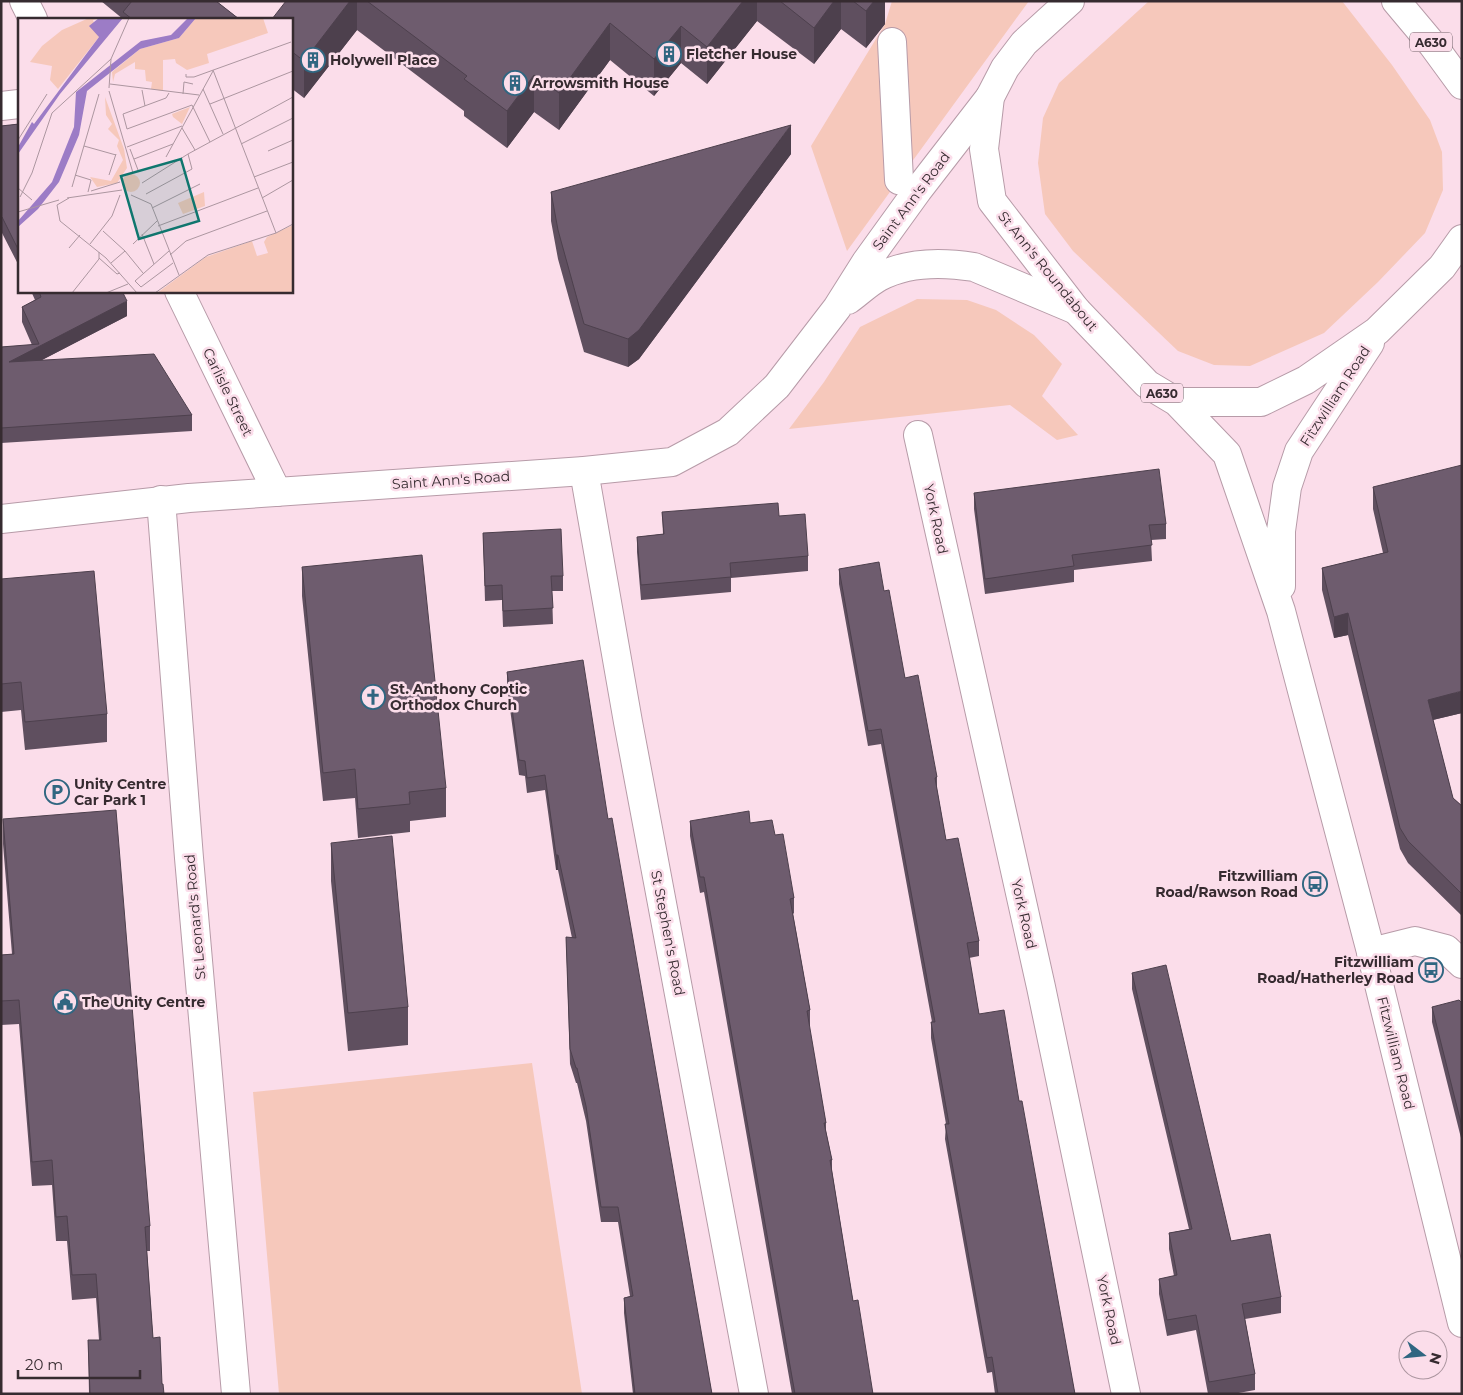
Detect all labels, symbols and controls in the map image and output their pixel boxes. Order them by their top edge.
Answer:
inset map [18,18,292,292]
road number: A630 [1410,32,1452,52]
building icon: Fletcher House [656,41,682,67]
place label: Fletcher House [686,45,797,63]
building icon: Holywell Place [300,47,326,73]
place label: Holywell Place [330,51,437,69]
building icon: Arrowsmith House [502,70,528,96]
place label: Arrowsmith House [531,74,669,92]
street label: Saint Ann's Road [868,148,954,254]
street label: St Ann's Roundabout [994,207,1102,335]
street label: Fitzwilliam Road [1296,342,1374,450]
street label: Carlisle Street [199,345,257,439]
road number: A630 [1141,383,1183,402]
street label: Saint Ann's Road [391,467,511,493]
street label: York Road [920,482,952,556]
place label: St. Anthony Coptic Orthodox Church [390,680,528,714]
church icon: St. Anthony Coptic Orthodox Church [360,684,386,710]
place label: Unity Centre Car Park 1 [74,775,166,809]
parking icon: Unity Centre Car Park 1 [44,779,70,805]
street label: St Leonard's Road [181,853,209,981]
place label: Fitzwilliam Road/Rawson Road [1155,867,1298,901]
street label: St Stephen's Road [647,869,689,997]
bus stop icon: Fitzwilliam Road/Rawson Road [1302,871,1328,897]
street label: York Road [1007,877,1041,951]
place label: Fitzwilliam Road/Hatherley Road [1257,953,1414,987]
bus stop icon: Fitzwilliam Road/Hatherley Road [1418,957,1444,983]
public building icon: The Unity Centre [52,989,78,1015]
place label: The Unity Centre [82,993,206,1011]
street label: Fitzwilliam Road [1373,995,1419,1111]
street label: York Road [1093,1273,1125,1347]
north arrow [1398,1330,1448,1380]
scale bar [18,1348,140,1380]
text: N [1425,1351,1446,1367]
text: 20 m [25,1355,63,1374]

